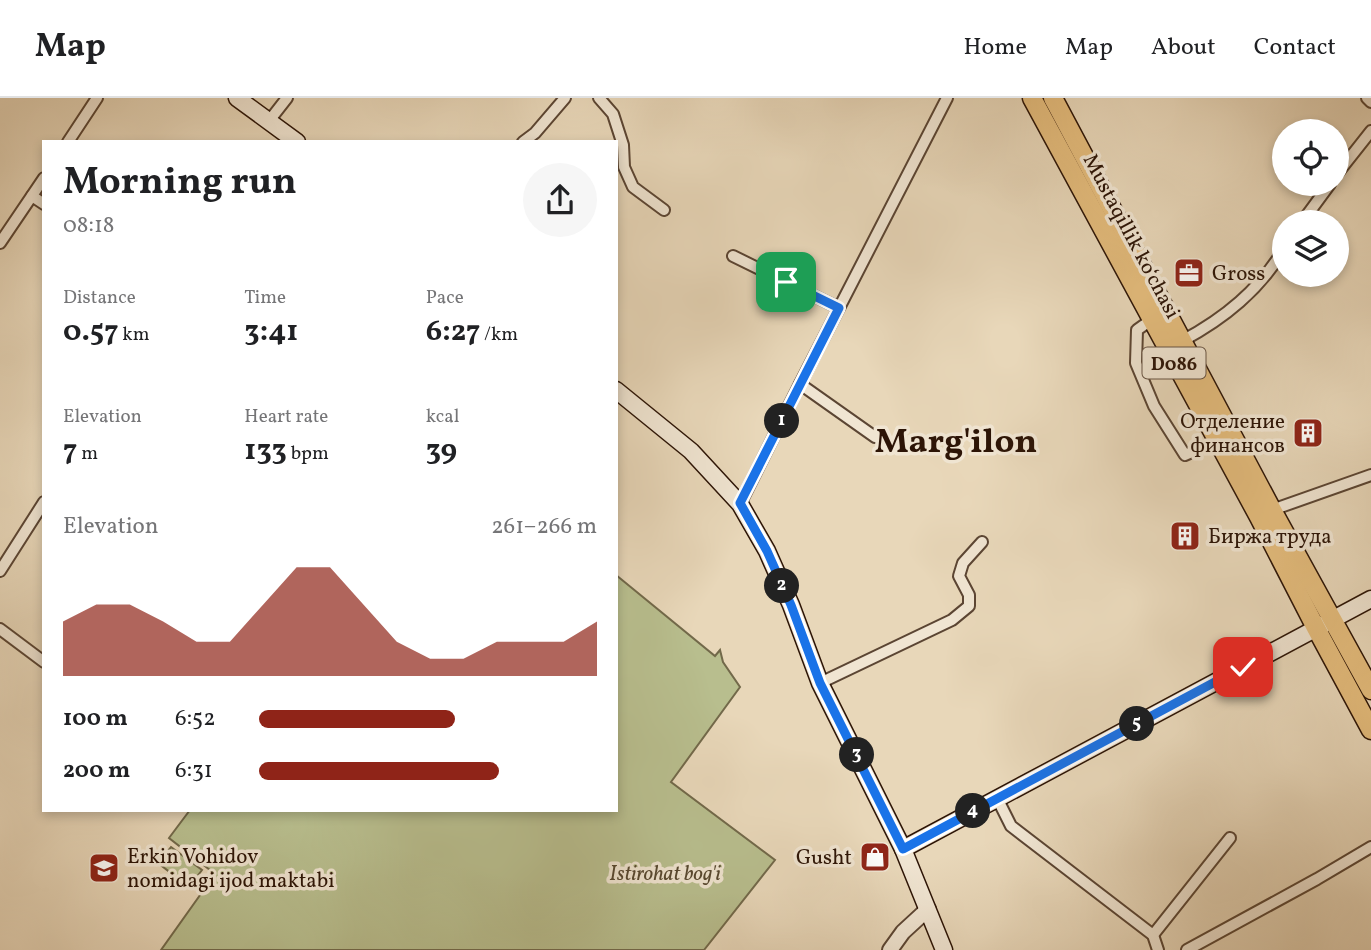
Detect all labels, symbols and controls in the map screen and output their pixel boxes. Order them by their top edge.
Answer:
text: Map [35,25,106,71]
text: Home [963,31,1027,65]
text: Map [1065,31,1113,65]
text: About [1151,31,1216,65]
text: Contact [1254,31,1336,65]
map controls [1272,119,1349,287]
button: locate [1272,119,1349,196]
street label: Mustaqillik koʻchasi [1075,149,1186,324]
text: Morning run [63,157,297,210]
button: share [523,163,597,237]
text: 08:18 [63,210,115,242]
button: layers [1272,210,1349,287]
pin [756,252,816,312]
office icon: Gross [1172,256,1206,290]
place label: Gross [1212,260,1265,289]
icon: arrive [767,263,805,301]
text: Distance [63,285,136,311]
text: Time [244,285,286,311]
text: Pace [426,285,464,311]
text: 0.57 [63,311,118,353]
text: 3:41 [244,311,298,353]
text: 6:27 [426,311,480,353]
text: km [118,322,149,348]
text: /km [480,322,518,348]
road number: D086 [1142,347,1206,378]
text: Elevation [63,404,142,430]
text: Heart rate [244,404,328,430]
text: kcal [426,404,459,430]
pin: 1 [764,404,800,438]
text: 1 [778,407,785,433]
place label: Отделение финансов [1180,408,1285,461]
building icon: Отделение финансов [1291,416,1325,450]
district label: Marg'ilon [875,419,1037,467]
text: 7 [63,430,77,472]
text: 133 [244,430,287,472]
text: 39 [426,430,457,472]
text: m [77,441,98,467]
text: bpm [287,441,329,467]
text: Elevation [63,511,159,543]
text: 261–266 m [491,511,597,543]
building icon: Биржа труда [1168,519,1202,553]
place label: Биржа труда [1208,523,1332,552]
pin: 2 [764,568,800,603]
text: 2 [777,572,786,598]
pin [1213,637,1273,697]
icon: check [1224,648,1262,686]
text: 100 m [63,703,128,735]
text: 6:52 [175,703,215,735]
pin: 5 [1120,706,1154,742]
text: 5 [1132,710,1141,736]
pin: 3 [840,738,874,772]
text: 3 [852,741,861,767]
text: 200 m [63,755,130,787]
text: 6:31 [175,755,213,787]
pin: 4 [956,794,990,828]
text: 4 [967,797,978,823]
shop icon: Gusht [858,840,892,874]
place label: Erkin Vohidov nomidagi ijod maktabi [127,843,335,896]
place label: Gusht [796,844,852,873]
school or university icon: Erkin Vohidov nomidagi ijod maktabi [87,851,121,885]
park label: Istirohat bog'i [609,860,722,889]

